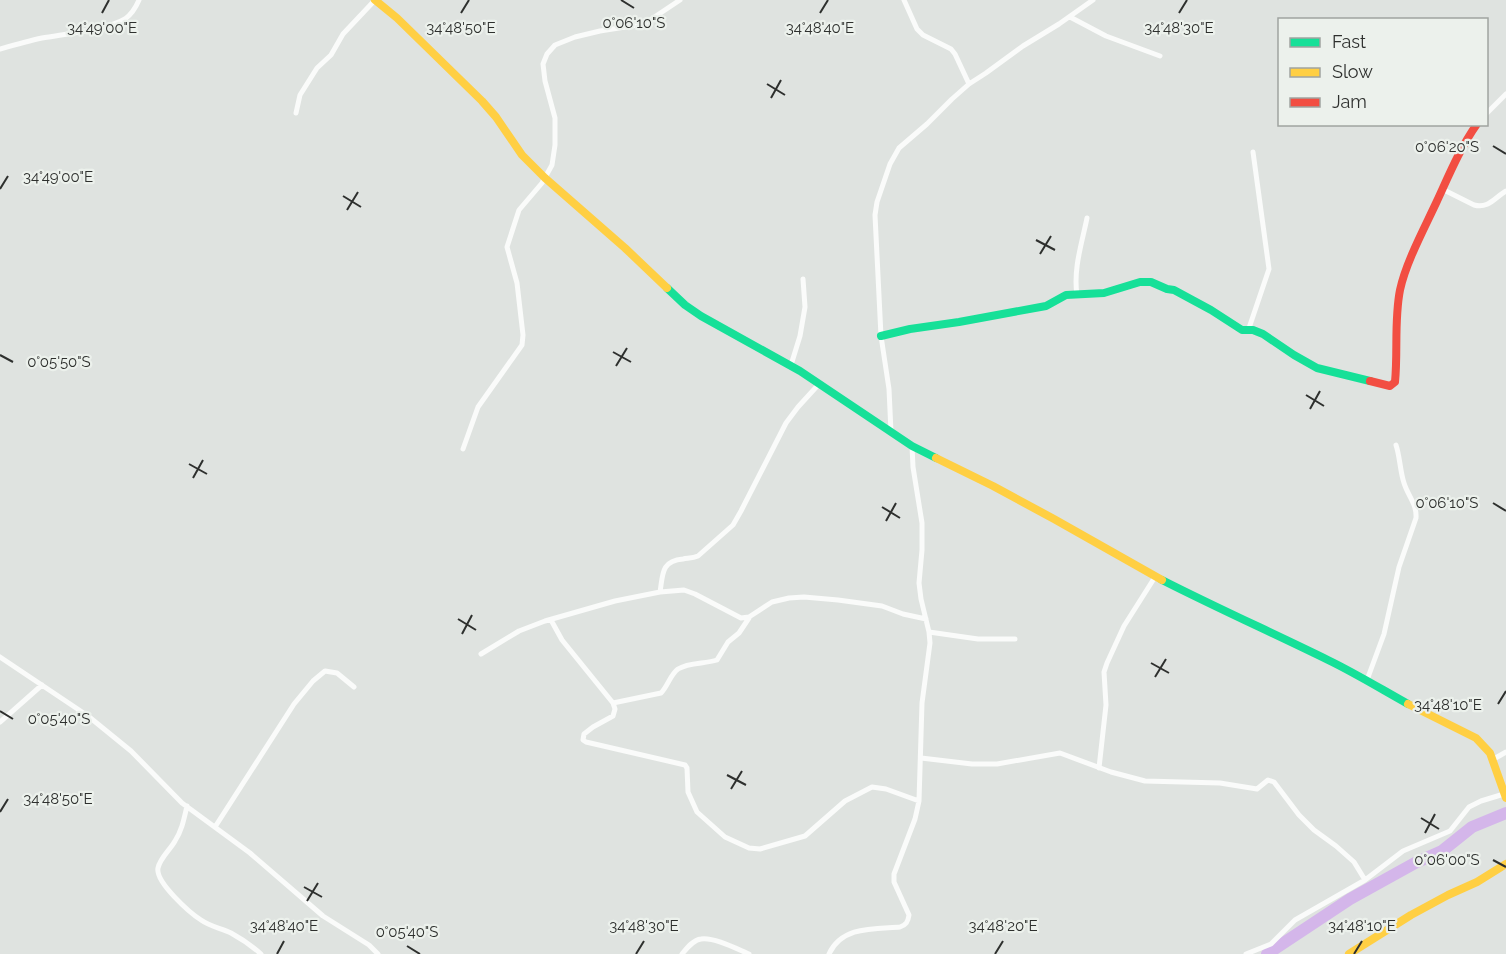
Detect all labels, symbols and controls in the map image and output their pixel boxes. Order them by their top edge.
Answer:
text: 0°06'10"S [603,14,665,32]
legend [1278,18,1488,126]
text: 34°49'00"E [67,19,137,37]
text: 34°48'50"E [426,19,496,37]
text: 34°48'40"E [786,19,854,37]
text: 34°48'30"E [1144,19,1214,37]
text: Fast [1332,31,1366,52]
text: Slow [1332,61,1373,82]
text: Jam [1332,91,1367,112]
text: 0°06'20"S [1415,138,1479,156]
text: 34°49'00"E [23,168,93,186]
text: 0°05'50"S [27,353,91,371]
text: 0°06'10"S [1416,494,1478,512]
text: 34°48'10"E [1414,696,1482,714]
text: 0°05'40"S [28,710,90,728]
text: 34°48'50"E [23,790,93,808]
text: 0°06'00"S [1414,851,1480,869]
text: 34°48'40"E [250,917,318,935]
text: 34°48'30"E [609,917,679,935]
text: 34°48'20"E [968,917,1038,935]
text: 34°48'10"E [1328,917,1396,935]
text: 0°05'40"S [376,923,438,941]

